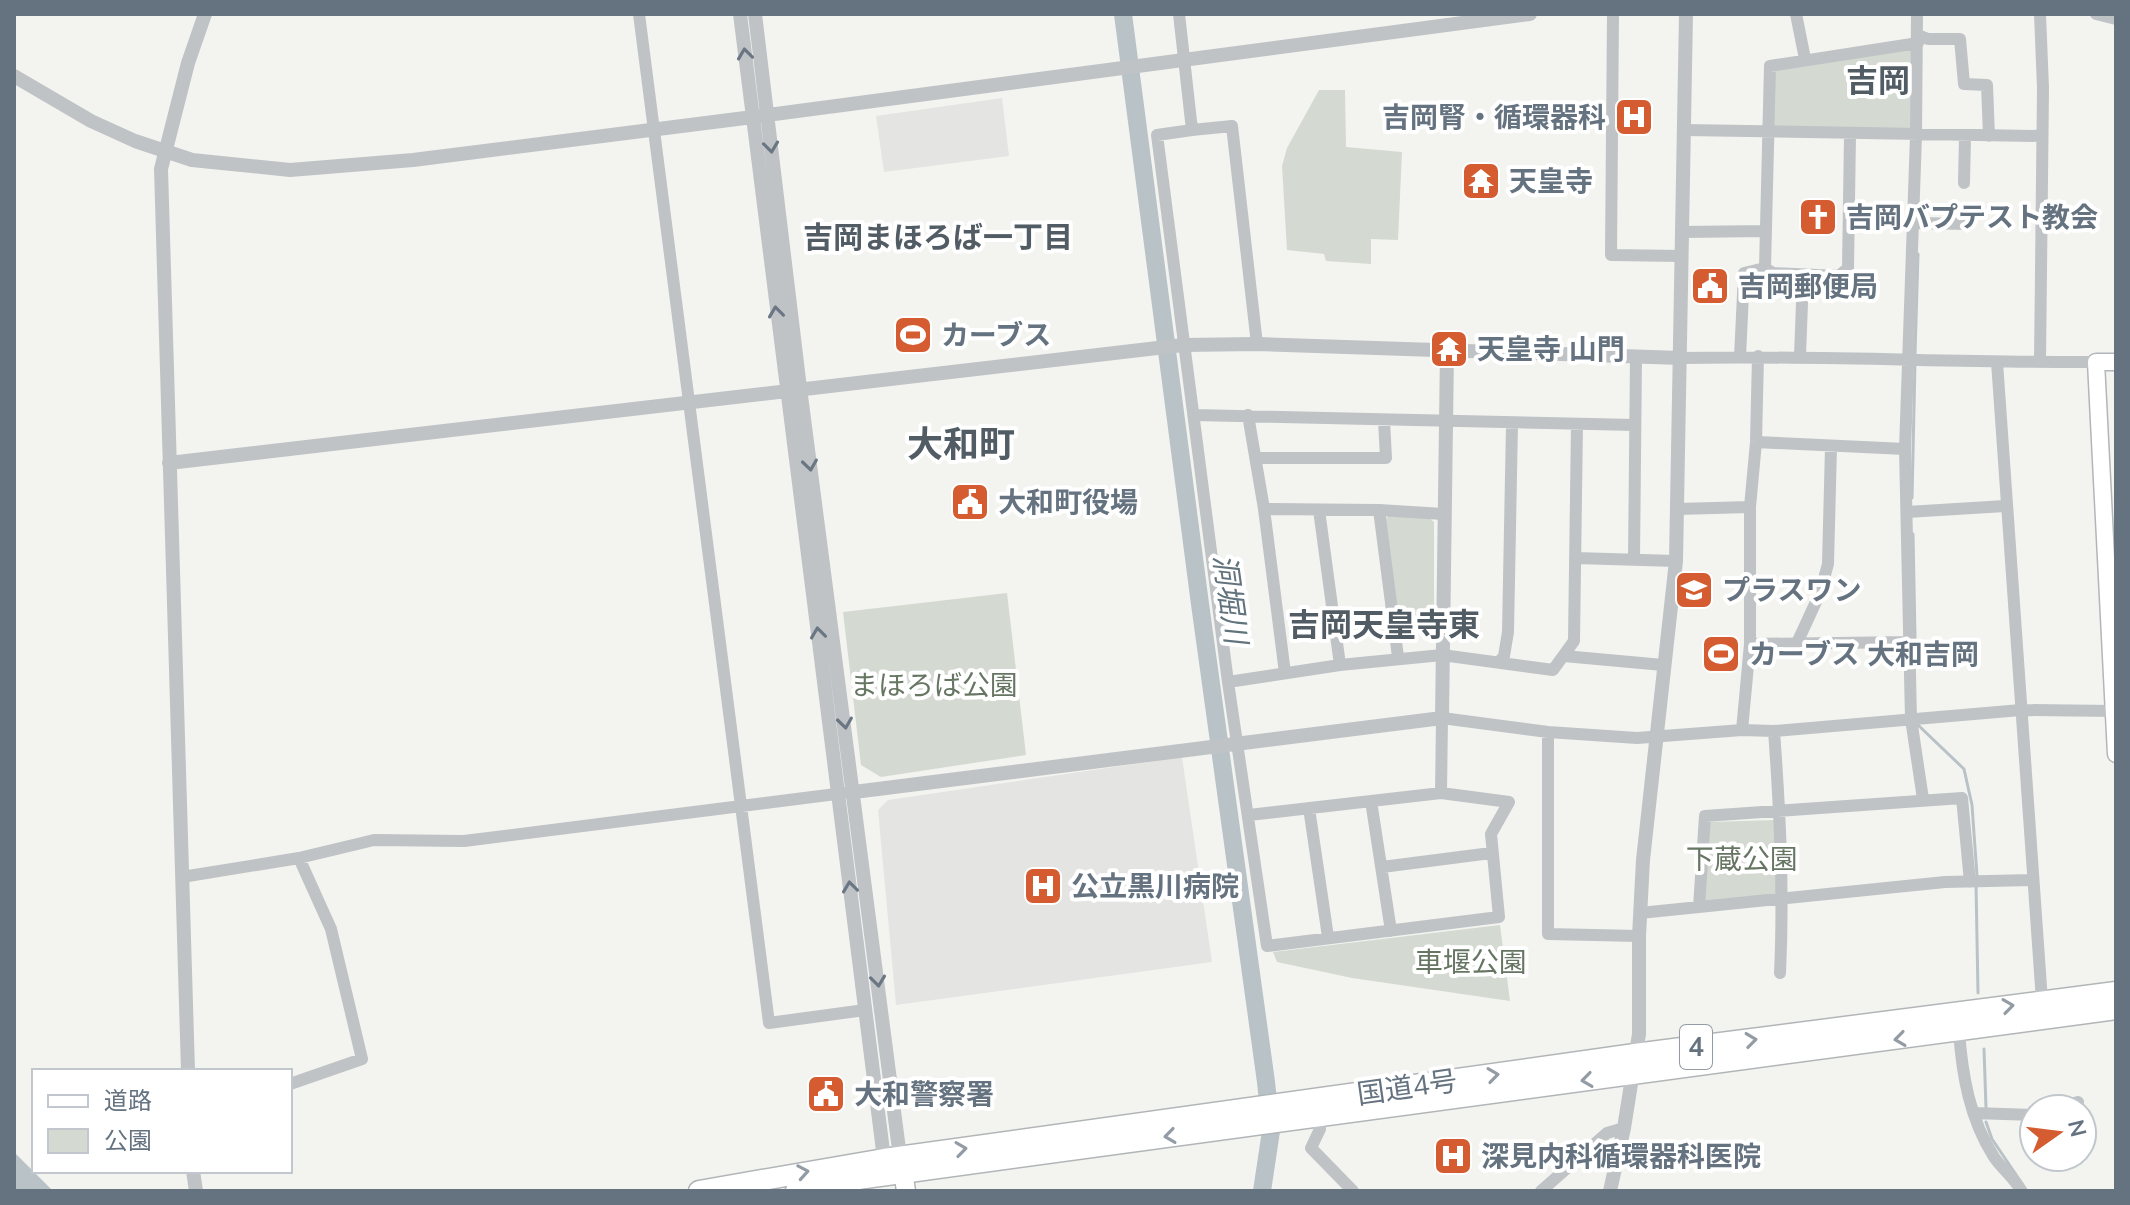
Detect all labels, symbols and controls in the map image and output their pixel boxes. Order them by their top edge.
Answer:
one-way arrow [737,47,754,61]
district label: 吉岡 [1846,60,1910,100]
hospital icon: 吉岡腎・循環器科 [1613,96,1655,138]
place label: 吉岡腎・循環器科 [1382,99,1606,134]
one-way arrow [762,141,779,154]
temple icon: 天皇寺 [1460,160,1502,202]
place label: 天皇寺 [1509,163,1593,198]
church icon: 吉岡バプテスト教会 [1797,196,1839,238]
place label: 吉岡バプテスト教会 [1846,199,2098,234]
district label: 吉岡まほろば一丁目 [803,218,1073,256]
public building icon: 吉岡郵便局 [1689,265,1731,307]
place label: 吉岡郵便局 [1738,268,1878,303]
one-way arrow [768,305,785,318]
sports icon: カーブス [892,314,934,356]
place label: カーブス [941,317,1051,352]
temple icon: 天皇寺 山門 [1428,328,1470,370]
place label: 天皇寺 山門 [1477,331,1625,366]
district label: 大和町 [907,421,1015,466]
one-way arrow [801,459,818,472]
public building icon: 大和町役場 [949,481,991,523]
place label: 大和町役場 [998,484,1138,519]
water label: 洞堀川 [1206,552,1256,649]
school or university icon: プラスワン [1673,569,1715,611]
place label: プラスワン [1722,572,1861,607]
district label: 吉岡天皇寺東 [1288,604,1480,644]
one-way arrow [810,626,827,640]
sports icon: カーブス 大和吉岡 [1700,633,1742,675]
place label: カーブス 大和吉岡 [1749,636,1979,671]
park label: まほろば公園 [850,667,1018,702]
one-way arrow [836,716,853,730]
park label: 下蔵公園 [1686,841,1798,876]
hospital icon: 公立黒川病院 [1022,865,1064,907]
place label: 公立黒川病院 [1071,868,1239,903]
one-way arrow [842,881,859,894]
park label: 車堰公園 [1415,944,1527,979]
one-way arrow [869,974,886,988]
one-way arrow [2002,997,2015,1014]
road number: 4 [1680,1025,1712,1069]
one-way arrow [1893,1030,1907,1047]
one-way arrow [1744,1032,1758,1049]
street label: 国道4号 [1355,1062,1459,1111]
one-way arrow [1486,1067,1500,1084]
legend [32,1069,292,1173]
one-way arrow [1580,1071,1594,1088]
public building icon: 大和警察署 [805,1073,847,1115]
place label: 大和警察署 [854,1076,994,1111]
text: 道路 [104,1085,152,1115]
north arrow [2018,1093,2098,1173]
text: N [2062,1117,2093,1140]
text: 公園 [104,1125,152,1155]
one-way arrow [1163,1127,1177,1144]
hospital icon: 深見内科循環器科医院 [1432,1135,1474,1177]
place label: 深見内科循環器科医院 [1481,1138,1761,1173]
one-way arrow [954,1141,968,1158]
one-way arrow [797,1165,810,1182]

